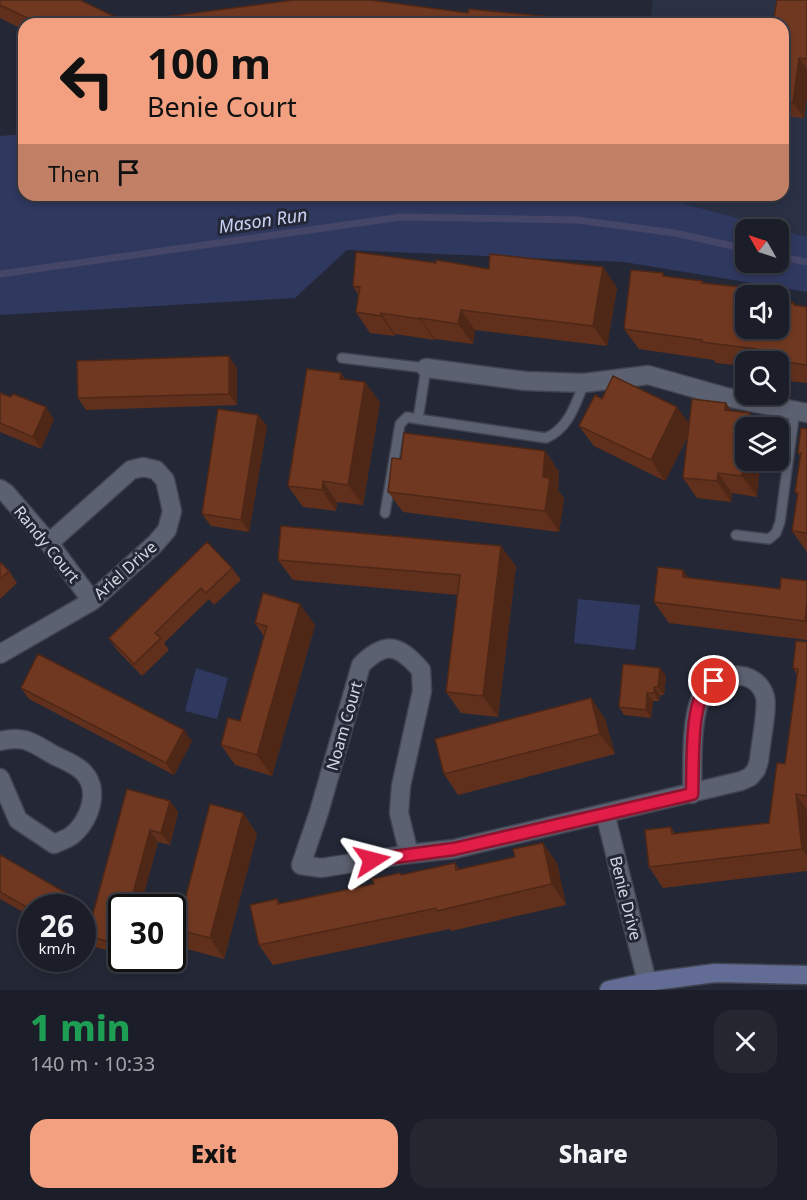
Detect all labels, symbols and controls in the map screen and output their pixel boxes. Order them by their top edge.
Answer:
text: 100 m [147,34,271,91]
icon: left [48,42,126,120]
text: Benie Court [147,88,297,125]
icon: arrive [112,156,145,189]
text: Then [48,158,100,188]
water label: Mason Run [217,202,309,238]
north arrow [735,219,789,273]
map controls [735,219,789,471]
button: sound [735,285,789,339]
button: search [735,351,789,405]
button: layers [735,417,789,471]
street label: Randy Court [9,501,85,587]
street label: Ariel Drive [89,536,161,604]
pin [688,655,739,706]
icon: arrive [697,664,730,697]
street label: Noam Court [321,679,367,773]
position arrow [340,828,404,892]
street label: Benie Drive [605,854,647,942]
speed limit sign: 30 [108,894,186,972]
text: 26 [40,905,74,946]
text: km/h [39,938,75,958]
text: 1 min [30,1003,131,1052]
button: close [714,1010,777,1073]
text: 140 m · 10:33 [30,1050,155,1077]
button: Exit [30,1119,398,1188]
button: Share [410,1119,777,1188]

